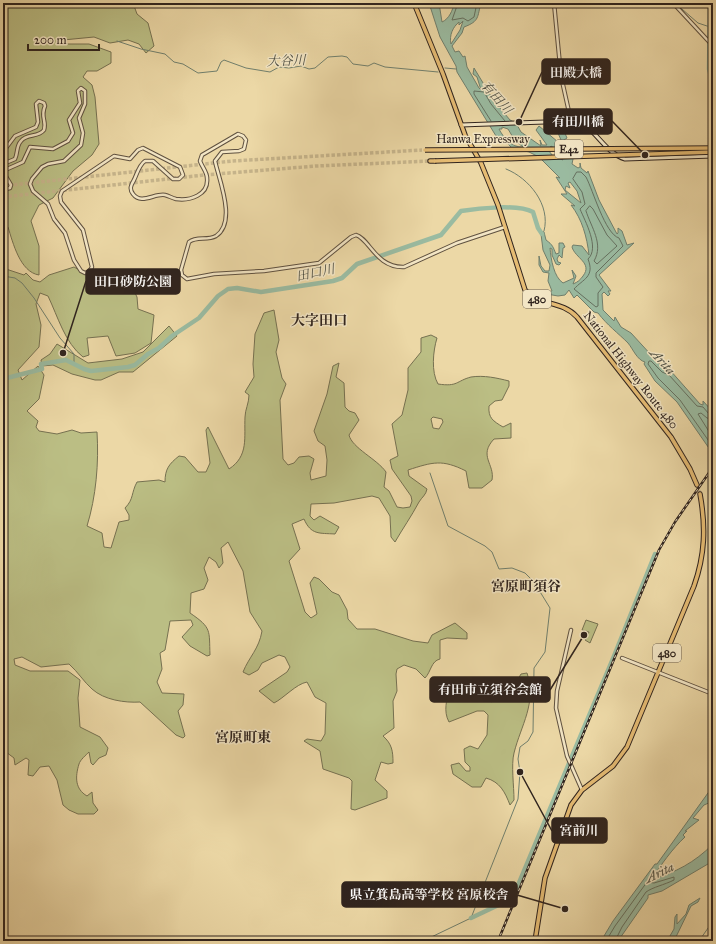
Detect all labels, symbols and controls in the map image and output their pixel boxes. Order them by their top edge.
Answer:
scale bar [28,26,99,52]
text: 200 m [34,33,67,47]
water label: 大谷川 [266,52,308,70]
callout: 田殿大橋 [542,59,610,84]
text: 田殿大橋 [550,65,602,81]
water label: 有田川 [477,78,517,119]
callout: 有田川橋 [544,109,612,134]
text: 有田川橋 [552,114,604,130]
street label: Hanwa Expressway [436,132,530,146]
road number: E42 [555,140,583,158]
water label: 田口川 [294,261,338,285]
callout: 田口砂防公園 [86,269,180,294]
text: 田口砂防公園 [94,274,172,290]
road number: 480 [523,290,551,308]
street label: National Highway Route 480 [580,308,681,432]
district label: 大字田口 [291,312,347,329]
water label: Arita [645,344,678,378]
district label: 宮原町須谷 [491,578,561,595]
road number: 480 [653,644,681,662]
callout: 有田市立須谷会館 [430,677,550,702]
text: 有田市立須谷会館 [438,682,542,698]
district label: 宮原町東 [215,729,271,746]
callout: 宮前川 [552,818,607,843]
text: 宮前川 [559,823,599,839]
water label: Arita [640,859,677,888]
callout: 県立箕島高等学校 宮原校舎 [342,882,517,907]
text: 県立箕島高等学校 宮原校舎 [350,887,508,903]

